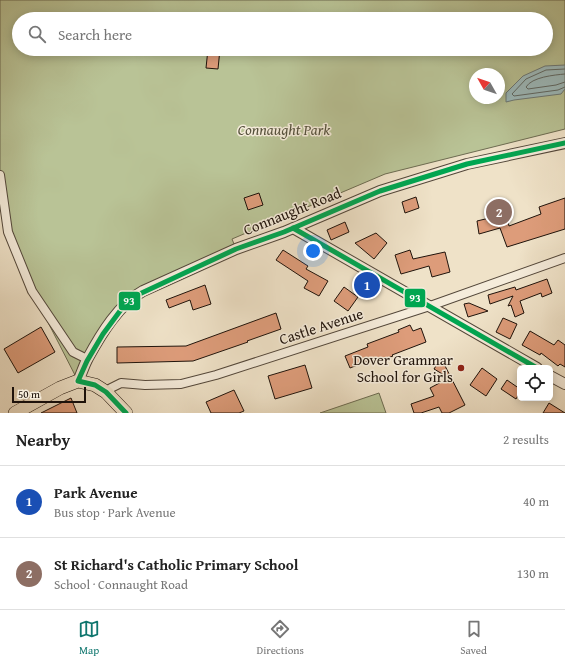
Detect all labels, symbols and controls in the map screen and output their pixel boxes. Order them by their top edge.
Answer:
search box [12,12,553,56]
icon: search [26,23,48,45]
text: Search here [58,24,132,45]
north arrow [469,68,505,104]
park label: Connaught Park [238,119,330,140]
street label: Connaught Road [240,182,344,240]
pin: 2 [486,197,512,227]
your location [303,241,323,261]
pin: 1 [354,270,380,300]
line badge: 93 [404,288,426,308]
text: 93 [409,290,421,306]
line badge: 93 [118,291,141,311]
text: 93 [123,293,135,309]
street label: Castle Avenue [276,303,366,349]
place label: Dover Grammar School for Girls [353,349,453,387]
marker: Dover Grammar School for Girls [456,363,466,373]
map controls [517,365,553,401]
button: locate [517,365,553,401]
scale bar [12,385,86,404]
text: 50 m [18,386,40,402]
text: Nearby [16,427,70,452]
text: 2 results [503,430,549,449]
text: Park Avenue [54,482,138,503]
text: 1 [26,492,32,511]
text: 40 m [523,492,549,511]
text: Bus stop · Park Avenue [54,503,176,522]
text: St Richard's Catholic Primary School [54,554,298,575]
text: 2 [26,564,32,583]
text: 130 m [517,564,549,583]
text: School · Connaught Road [54,575,188,594]
tab: Map [78,618,100,658]
tab: Directions [257,618,304,658]
tab: Saved [460,618,487,658]

